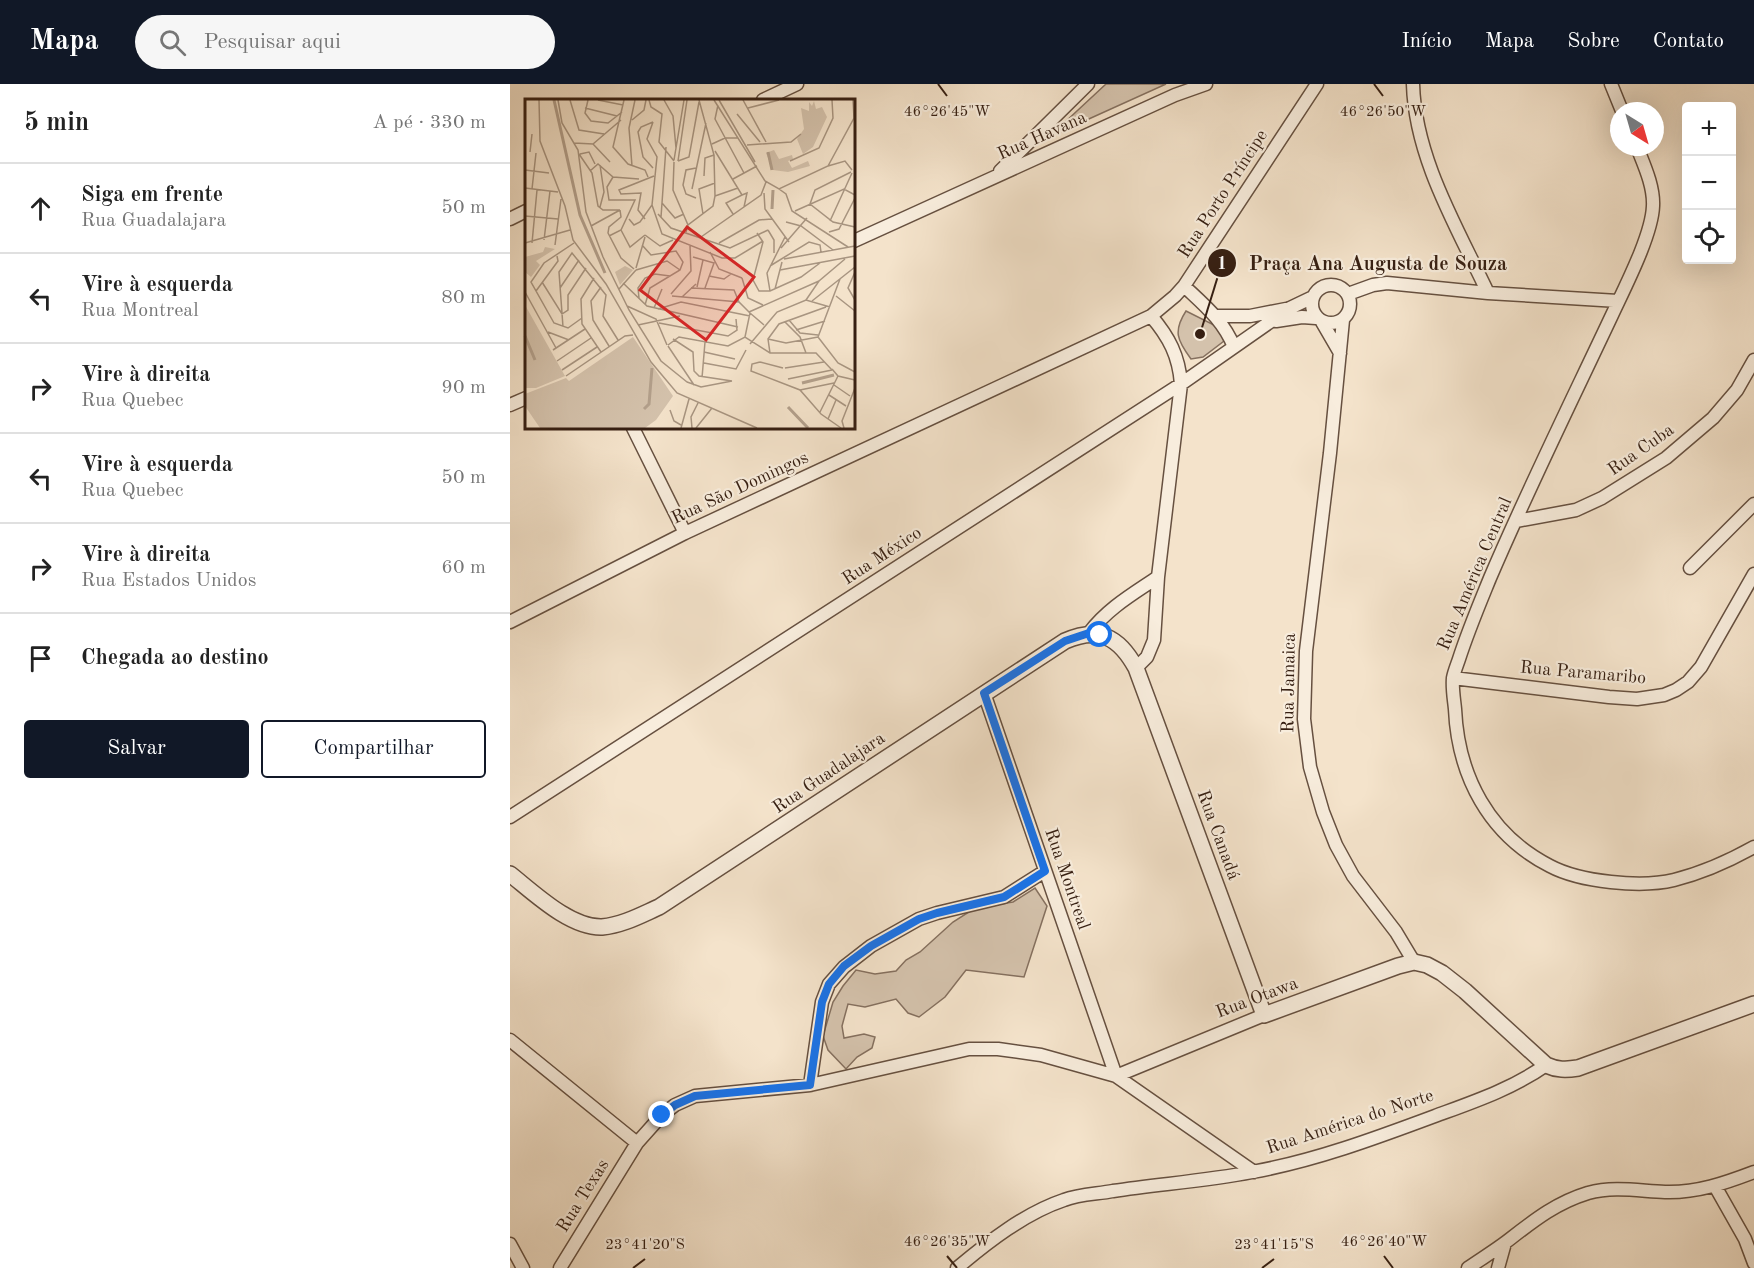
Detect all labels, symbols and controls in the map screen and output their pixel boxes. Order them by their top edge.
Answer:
search box [135,15,555,69]
icon: search [156,26,189,59]
text: Mapa [30,28,99,56]
text: Pesquisar aqui [204,31,341,53]
text: Início [1401,31,1452,52]
text: Mapa [1485,31,1534,52]
text: Sobre [1567,31,1620,52]
text: Contato [1653,31,1724,52]
inset map [525,99,855,429]
north arrow [1610,102,1664,156]
map controls [1682,102,1736,264]
button: + [1682,102,1736,156]
text: 46°26'45"W [904,105,990,120]
text: 46°26'50"W [1340,105,1426,120]
street label: Rua Havana [995,108,1089,164]
text: 5 min [24,110,89,136]
text: A pé · 330 m [372,113,486,133]
street label: Rua Porto Príncipe [1175,127,1271,261]
button: − [1682,156,1736,210]
text: Siga em frente [81,184,223,206]
icon: ahead [24,192,57,225]
text: 50 m [441,198,486,218]
button: locate [1682,210,1736,264]
text: Rua Guadalajara [81,211,226,231]
callout: Praça Ana Augusta de Souza [1207,244,1519,282]
text: 1 [1217,255,1227,273]
text: Praça Ana Augusta de Souza [1249,255,1507,275]
text: Vire à esquerda [81,274,233,296]
icon: left [24,282,57,315]
text: 80 m [441,288,486,308]
text: Rua Montreal [81,301,199,321]
text: Vire à direita [81,364,211,386]
icon: right [24,372,57,405]
text: 90 m [441,378,486,398]
text: Rua Quebec [81,391,184,411]
street label: Rua Cuba [1605,421,1677,479]
street label: Rua São Domingos [669,448,811,528]
text: Vire à esquerda [81,454,233,476]
icon: left [24,462,57,495]
text: 50 m [441,468,486,488]
text: Rua Quebec [81,481,184,501]
street label: Rua América Central [1435,495,1515,653]
street label: Rua México [839,524,925,588]
text: Vire à direita [81,544,211,566]
icon: right [24,552,57,585]
text: 60 m [441,558,486,578]
text: Rua Estados Unidos [81,571,256,591]
route start [1086,621,1112,647]
street label: Rua Jamaica [1279,633,1299,733]
icon: arrive [24,642,57,675]
text: Chegada ao destino [81,647,269,669]
street label: Rua Paramaribo [1519,659,1647,687]
button: Salvar [24,720,249,778]
button: Compartilhar [261,720,486,778]
street label: Rua Guadalajara [770,729,888,817]
street label: Rua Canadá [1193,788,1243,882]
street label: Rua Montreal [1041,826,1093,932]
street label: Rua Otawa [1214,974,1301,1022]
street label: Rua América do Norte [1264,1086,1436,1158]
route end [648,1101,674,1127]
street label: Rua Texas [554,1156,613,1236]
text: 46°26'35"W [904,1235,990,1250]
text: 46°26'40"W [1341,1235,1427,1250]
text: 23°41'20"S [605,1238,685,1253]
text: 23°41'15"S [1234,1238,1314,1253]

